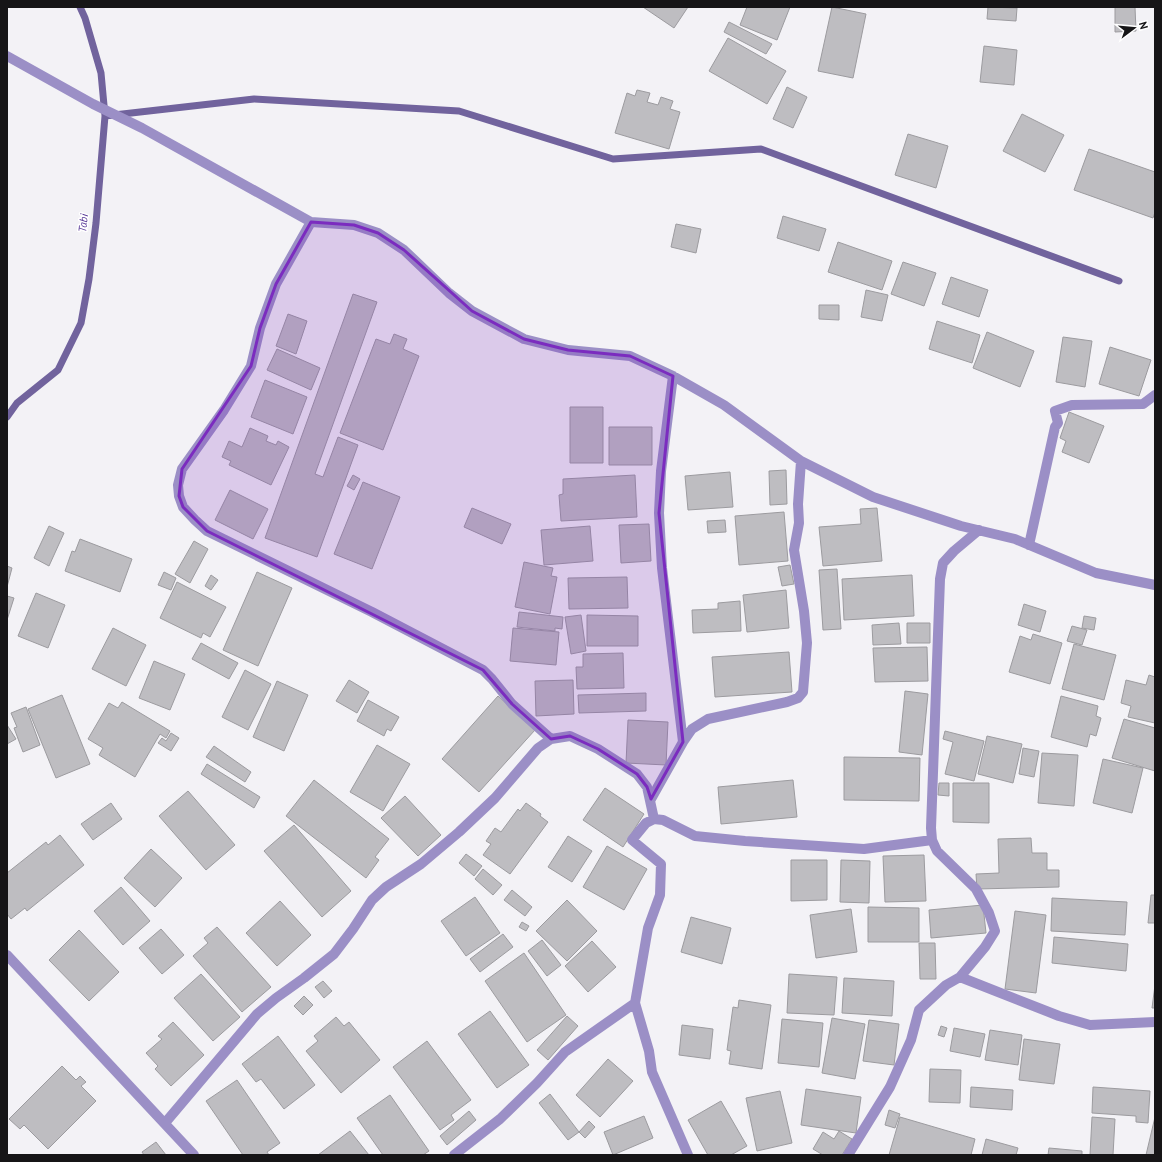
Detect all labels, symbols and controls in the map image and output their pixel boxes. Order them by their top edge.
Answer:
north arrow [1114,8,1154,48]
text: N [1136,20,1151,31]
water label: Tabi [75,212,91,233]

